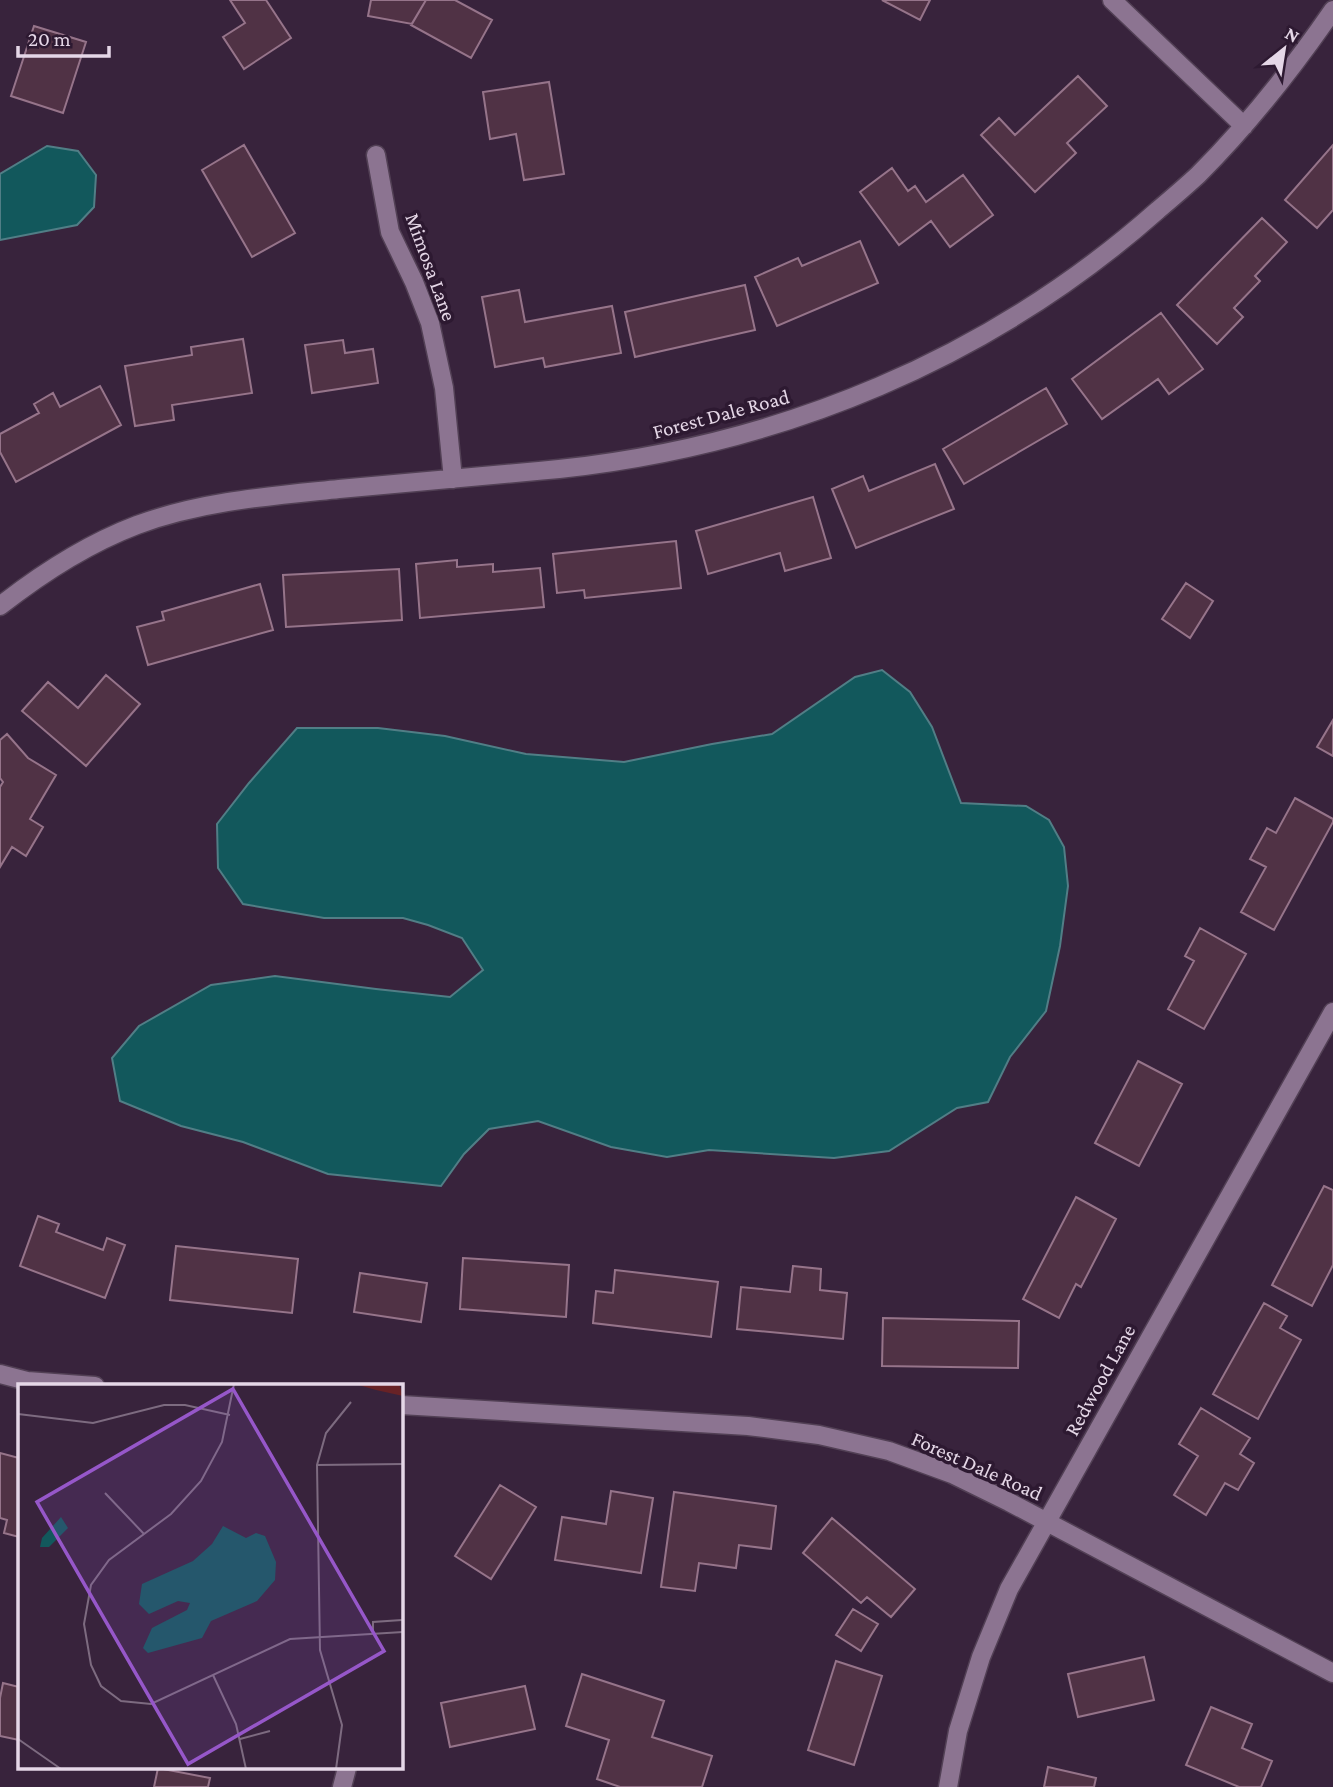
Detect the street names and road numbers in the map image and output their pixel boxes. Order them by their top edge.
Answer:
street label: Mimosa Lane [400,210,462,324]
street label: Forest Dale Road [650,384,792,444]
street label: Redwood Lane [1060,1320,1140,1440]
street label: Forest Dale Road [908,1426,1046,1506]

